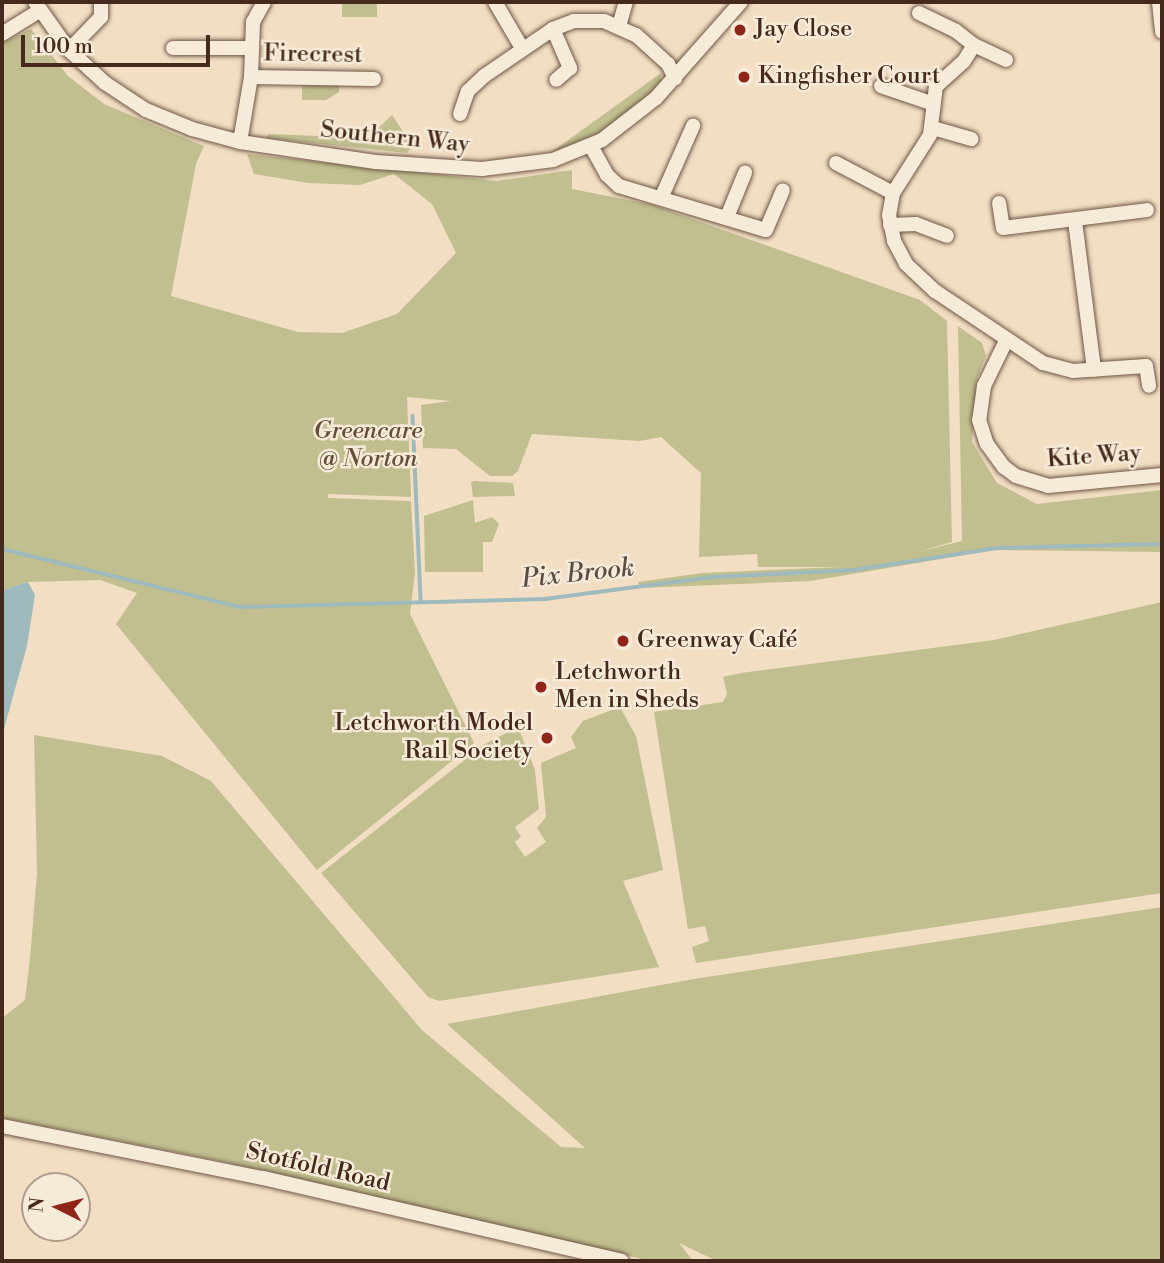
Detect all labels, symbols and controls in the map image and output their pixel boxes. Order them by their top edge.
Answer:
place label: Jay Close [754,16,852,44]
scale bar [24,21,214,65]
marker: Jay Close [732,22,748,38]
text: 100 m [34,34,93,60]
street label: Firecrest [263,40,363,70]
place label: Kingfisher Court [758,63,940,91]
marker: Kingfisher Court [736,69,752,85]
street label: Southern Way [319,116,471,160]
park label: Greencare @ Norton [314,418,422,474]
street label: Kite Way [1046,439,1142,475]
water label: Pix Brook [520,553,636,595]
place label: Greenway Café [637,627,798,655]
marker: Greenway Café [615,633,631,649]
place label: Letchworth Men in Sheds [555,659,699,715]
marker: Letchworth Men in Sheds [533,679,549,695]
place label: Letchworth Model Rail Society [334,710,533,766]
marker: Letchworth Model Rail Society [539,730,555,746]
street label: Stotfold Road [243,1137,393,1199]
north arrow [21,1172,91,1242]
text: N [24,1196,50,1214]

